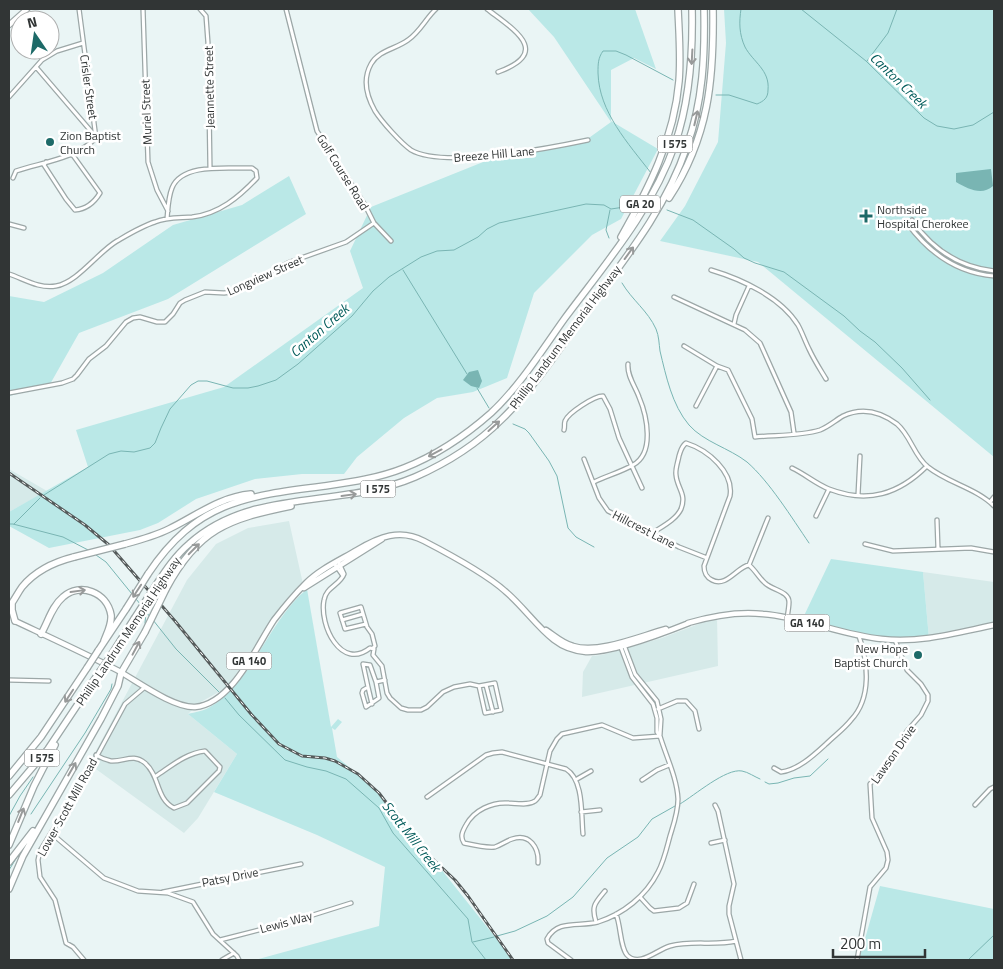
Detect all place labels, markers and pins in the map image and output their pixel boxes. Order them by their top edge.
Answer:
place label: Zion Baptist Church [60,126,122,159]
marker: Zion Baptist Church [44,136,56,148]
place label: Northside Hospital Cherokee [877,200,969,233]
marker: Northside Hospital Cherokee [859,209,873,223]
place label: New Hope Baptist Church [834,639,908,672]
marker: New Hope Baptist Church [912,649,924,661]

